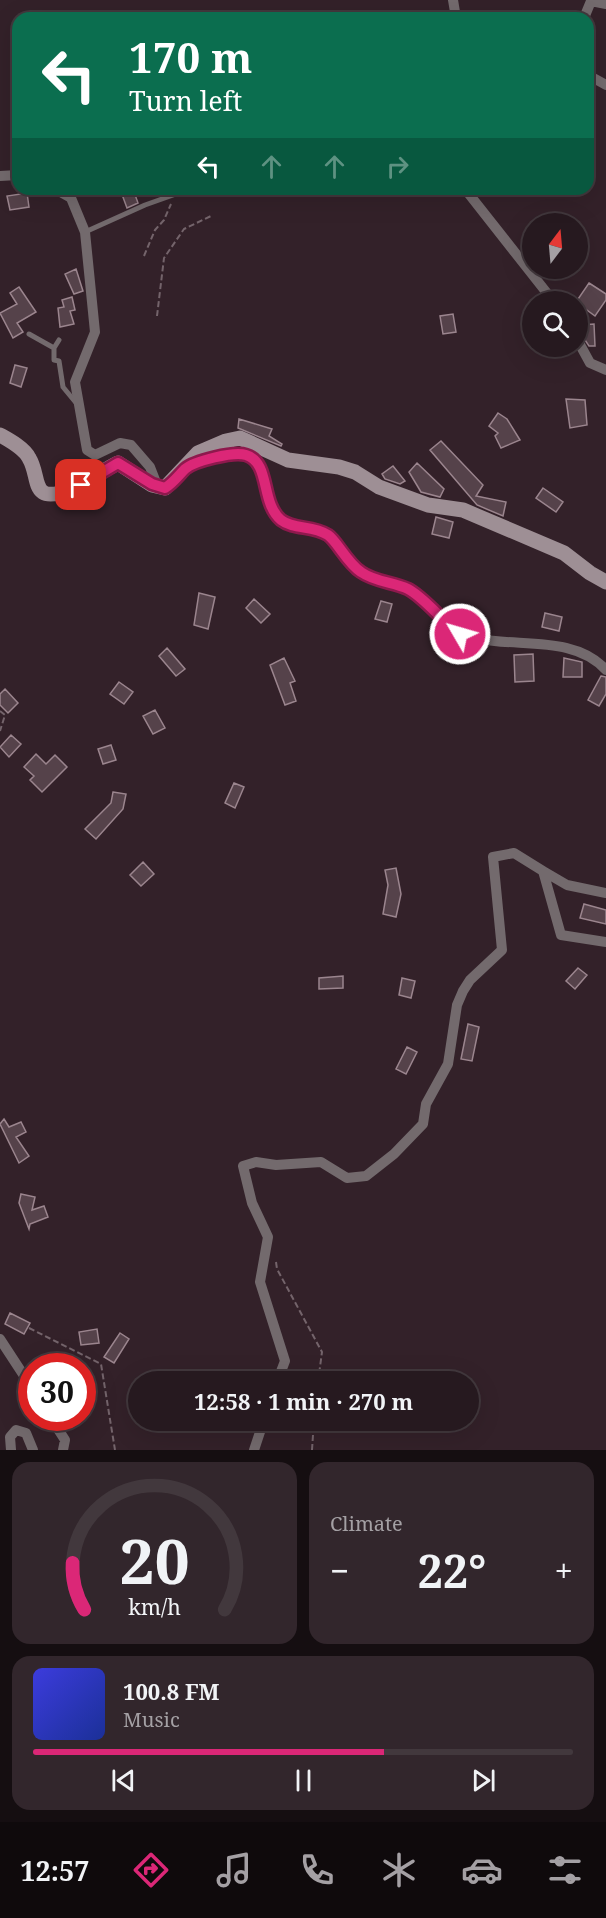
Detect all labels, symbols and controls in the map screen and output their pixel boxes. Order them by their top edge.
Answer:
text: 170 m [129,28,253,85]
icon: left [30,36,108,114]
text: Turn left [129,82,242,119]
icon: left [192,150,225,183]
icon: ahead [255,150,288,183]
icon: ahead [318,150,351,183]
icon: right [381,150,414,183]
north arrow [522,213,588,279]
map controls [522,213,588,357]
button: search [522,291,588,357]
pin [55,459,106,510]
icon: arrive [64,468,97,501]
position arrow [428,602,492,666]
speed limit sign: 30 [18,1353,96,1431]
text: 12:58 · 1 min · 270 m [194,1386,413,1416]
text: Climate [330,1510,403,1537]
text: 20 [119,1517,190,1602]
text: 22° [417,1540,486,1601]
text: − [330,1548,349,1593]
text: + [555,1548,573,1593]
text: km/h [128,1592,181,1621]
text: 100.8 FM [123,1676,220,1706]
text: Music [123,1706,180,1733]
icon: previous [107,1764,140,1797]
icon: pause [287,1764,320,1797]
icon: next [467,1764,500,1797]
icon: directions [130,1849,172,1891]
icon: music [213,1849,255,1891]
icon: phone [296,1849,338,1891]
icon: climate [378,1849,420,1891]
icon: car [461,1849,503,1891]
icon: filters [544,1849,586,1891]
text: 12:57 [20,1852,90,1889]

